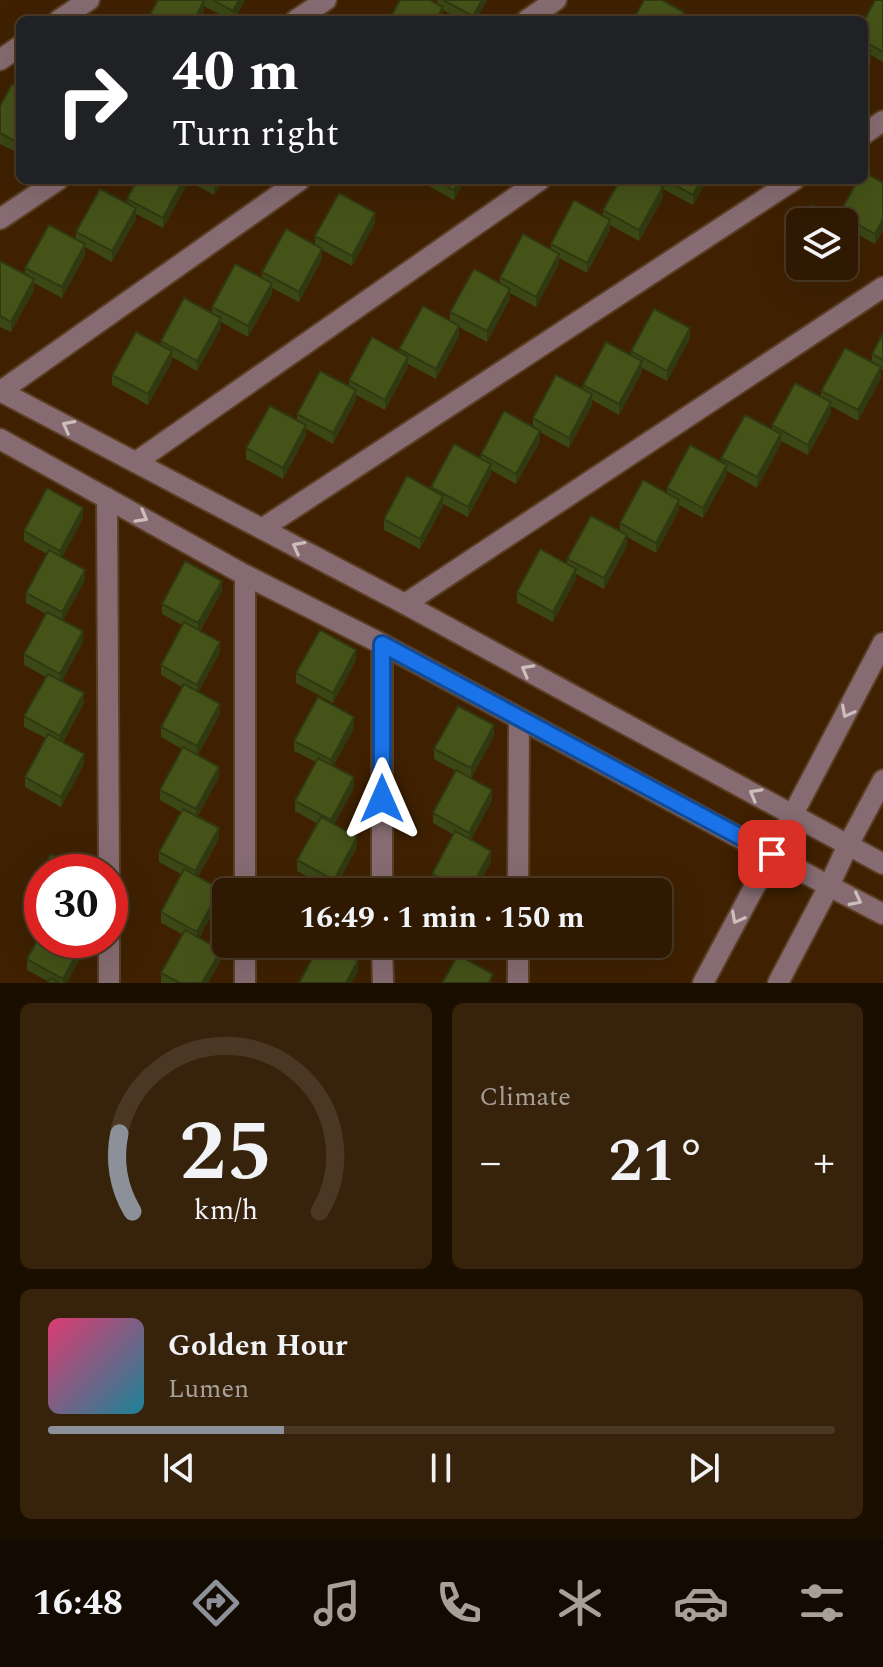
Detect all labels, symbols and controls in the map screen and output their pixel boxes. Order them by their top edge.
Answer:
text: 40 m [172,30,299,115]
icon: right [40,48,144,152]
text: Turn right [172,107,339,162]
map controls [786,208,858,280]
button: layers [786,208,858,280]
one-way arrow [61,421,76,436]
one-way arrow [133,507,148,523]
one-way arrow [292,541,306,556]
one-way arrow [521,664,536,680]
one-way arrow [841,703,856,718]
position arrow [340,757,424,841]
one-way arrow [749,789,764,804]
pin [738,820,806,888]
icon: arrive [750,832,794,876]
speed limit sign: 30 [24,854,128,958]
one-way arrow [848,890,863,905]
text: 16:49 · 1 min · 150 m [299,895,585,941]
one-way arrow [732,910,747,925]
text: Climate [480,1077,571,1117]
text: 25 [179,1090,272,1217]
text: 21° [609,1116,706,1208]
text: − [480,1129,502,1196]
text: + [813,1129,835,1196]
text: km/h [194,1189,258,1232]
text: Golden Hour [168,1323,348,1369]
text: Lumen [168,1369,249,1409]
icon: previous [157,1446,201,1490]
icon: pause [419,1446,463,1490]
icon: next [682,1446,726,1490]
icon: directions [188,1575,244,1631]
icon: music [309,1575,365,1631]
icon: phone [431,1575,487,1631]
icon: climate [552,1575,608,1631]
icon: car [673,1575,729,1631]
icon: filters [794,1575,850,1631]
text: 16:48 [33,1576,123,1631]

